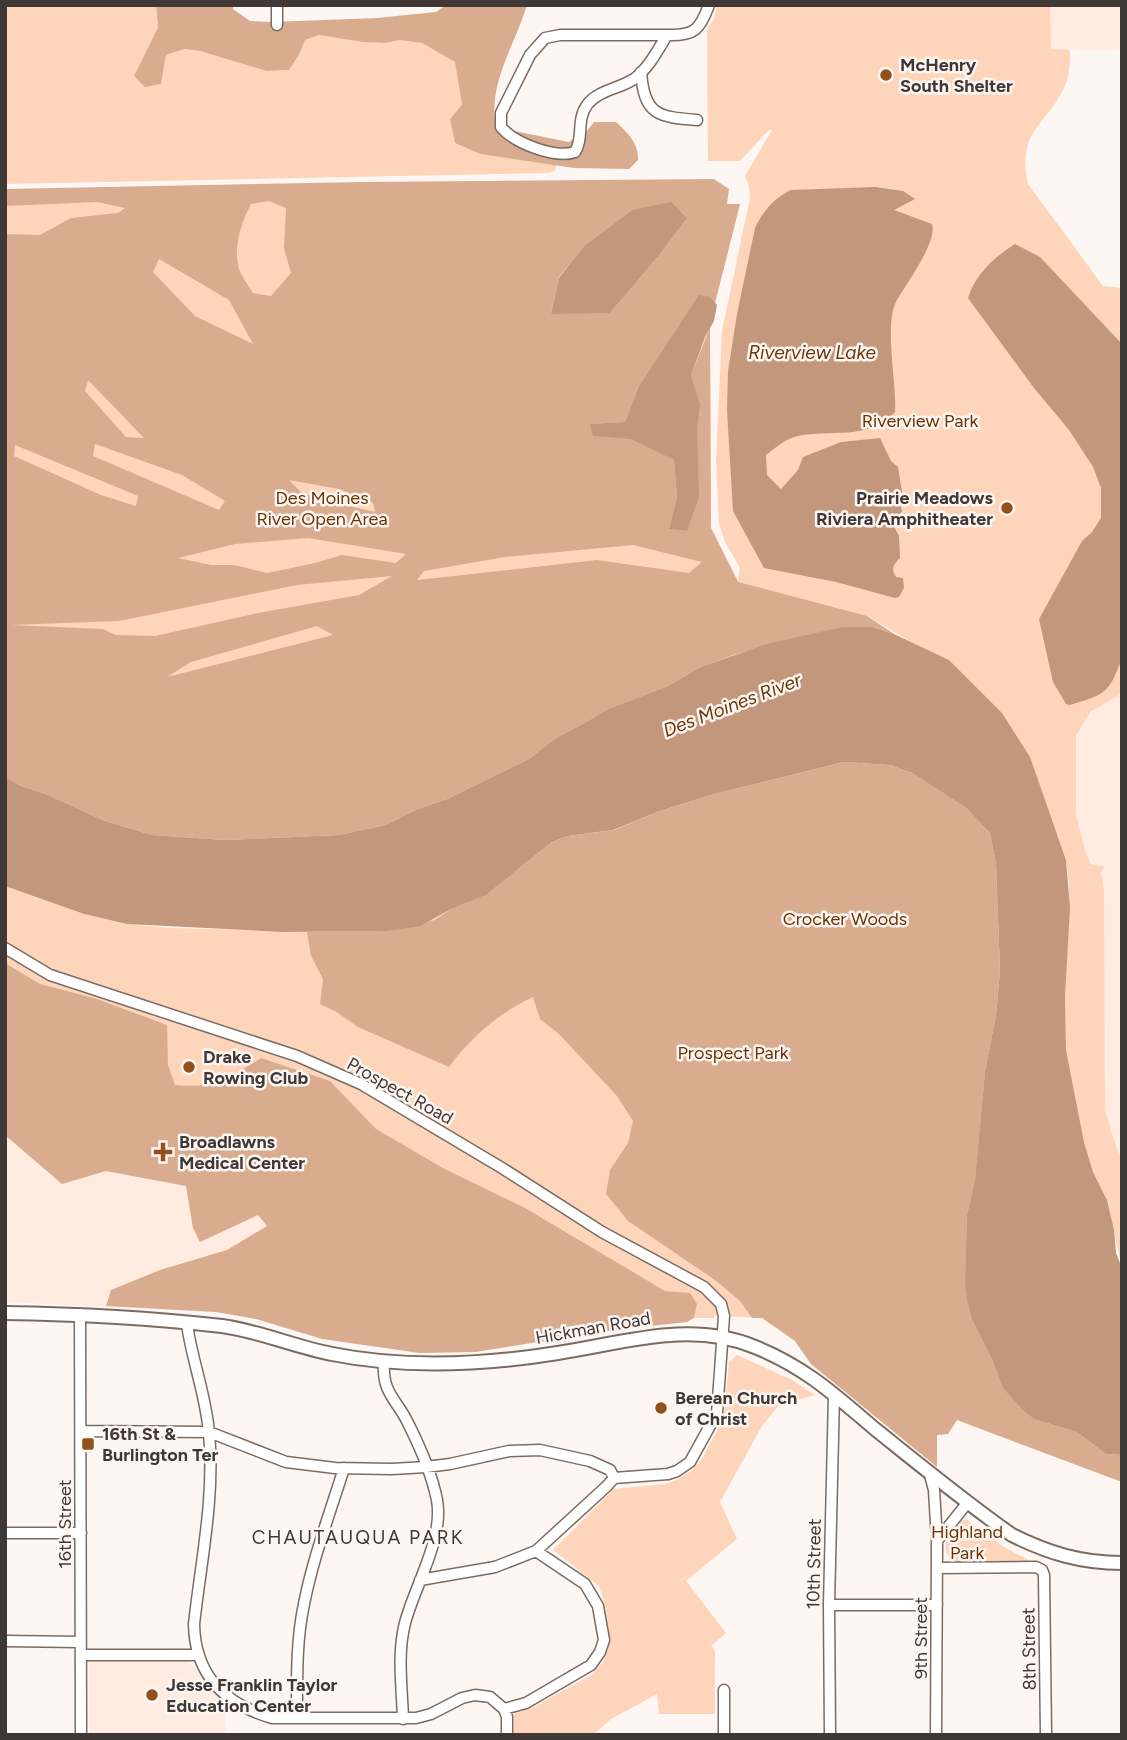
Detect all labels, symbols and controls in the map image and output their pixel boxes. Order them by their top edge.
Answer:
place label: McHenry South Shelter [900,54,1013,97]
marker: McHenry South Shelter [878,67,894,83]
water label: Riverview Lake [748,341,876,364]
park label: Riverview Park [862,410,978,432]
park label: Des Moines River Open Area [256,487,388,530]
place label: Prairie Meadows Riviera Amphitheater [816,487,994,530]
marker: Prairie Meadows Riviera Amphitheater [999,500,1015,516]
water label: Des Moines River [660,668,805,742]
park label: Crocker Woods [783,908,907,930]
park label: Prospect Park [678,1042,789,1064]
place label: Drake Rowing Club [203,1046,308,1089]
street label: Prospect Road [343,1053,457,1129]
marker: Drake Rowing Club [181,1059,197,1075]
place label: Broadlawns Medical Center [179,1131,305,1174]
marker: Broadlawns Medical Center [153,1142,173,1162]
street label: Hickman Road [534,1307,652,1349]
place label: Berean Church of Christ [675,1387,797,1430]
marker: Berean Church of Christ [653,1400,669,1416]
place label: 16th St & Burlington Ter [102,1423,219,1466]
marker: 16th St & Burlington Ter [80,1436,96,1452]
street label: 16th Street [54,1479,76,1569]
street label: 10th Street [802,1518,826,1610]
park label: Highland Park [931,1521,1003,1564]
district label: CHAUTAUQUA PARK [252,1526,464,1549]
street label: 9th Street [910,1597,932,1679]
street label: 8th Street [1017,1607,1041,1691]
place label: Jesse Franklin Taylor Education Center [166,1674,338,1717]
marker: Jesse Franklin Taylor Education Center [144,1687,160,1703]

